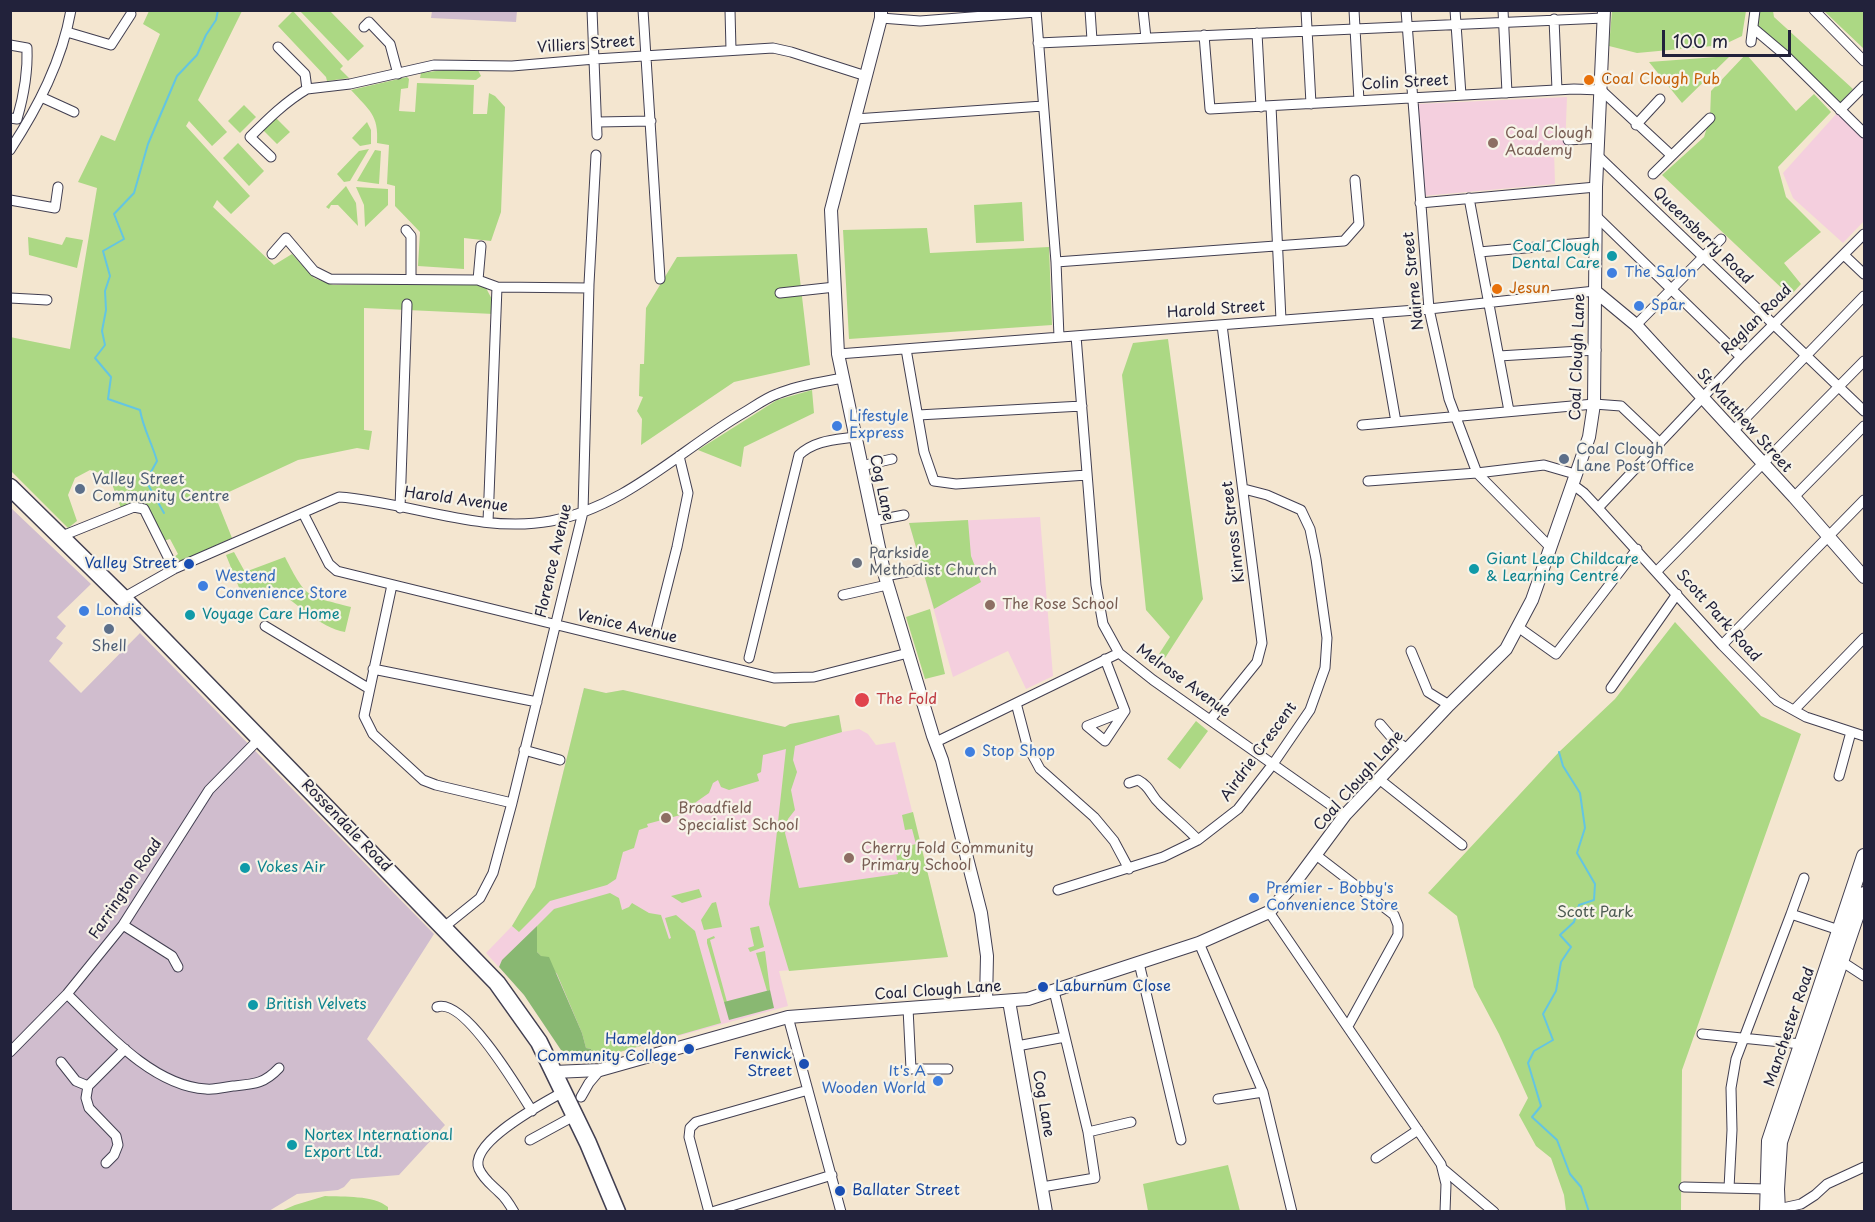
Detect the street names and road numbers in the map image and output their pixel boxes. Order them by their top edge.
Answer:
street label: Villiers Street [537,33,635,57]
street label: Colin Street [1361,72,1449,94]
street label: Queensberry Road [1648,184,1756,288]
street label: Nairne Street [1400,231,1428,331]
street label: Raglan Road [1718,281,1796,359]
street label: Coal Clough Lane [1567,293,1589,421]
street label: Harold Street [1166,298,1266,322]
street label: St Matthew Street [1693,365,1795,477]
street label: Cog Lane [865,453,897,523]
street label: Kinross Street [1219,480,1249,584]
street label: Harold Avenue [403,484,509,516]
street label: Florence Avenue [532,502,576,620]
street label: Scott Park Road [1672,566,1764,666]
street label: Venice Avenue [575,607,679,647]
street label: Melrose Avenue [1132,641,1234,721]
street label: Airdrie Crescent [1217,699,1301,805]
street label: Coal Clough Lane [1310,727,1408,835]
street label: Rossendale Road [297,776,395,876]
street label: Farrington Road [86,835,166,943]
street label: Manchester Road [1761,965,1819,1089]
street label: Coal Clough Lane [874,978,1002,1004]
street label: Cog Lane [1028,1069,1058,1139]

